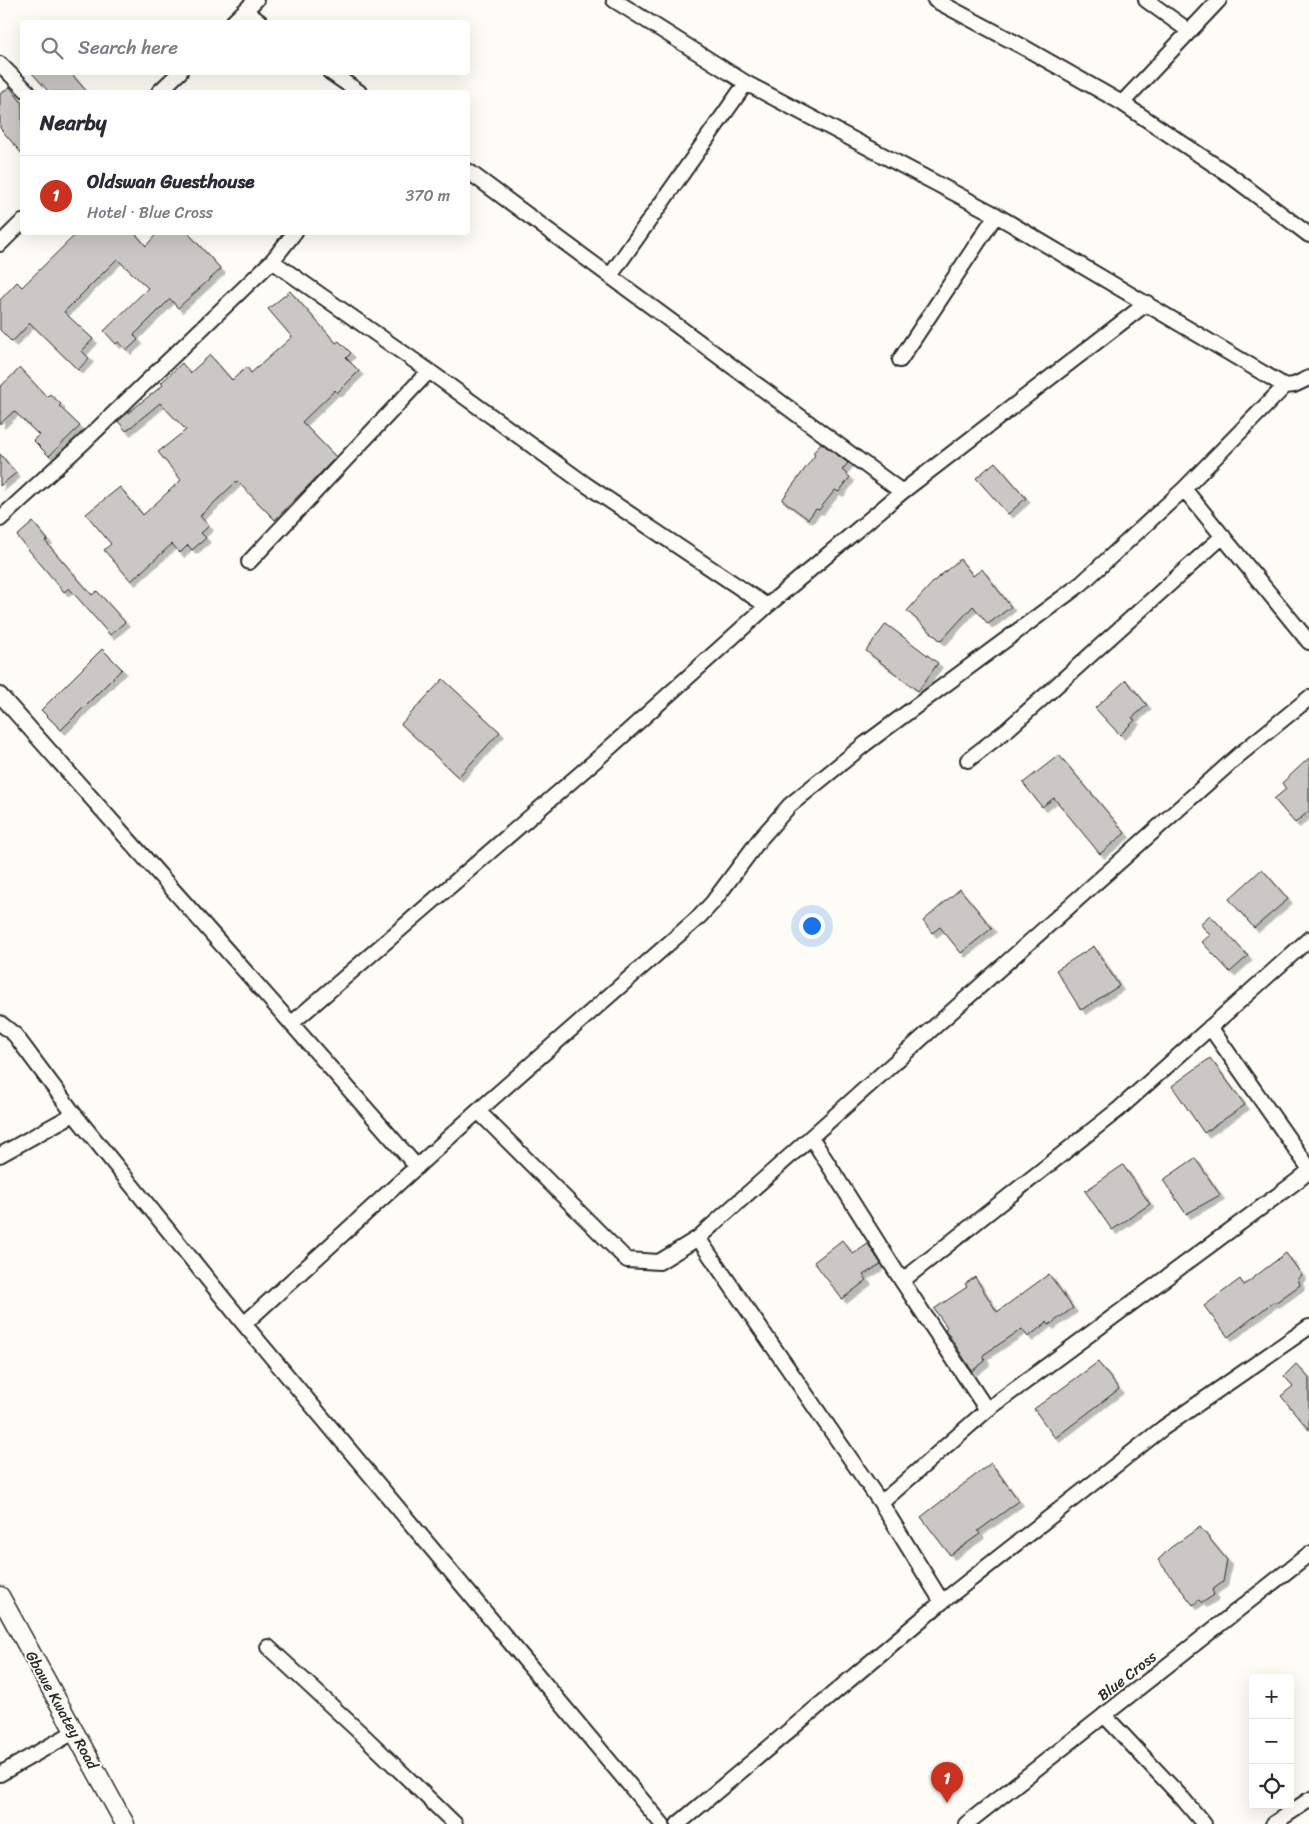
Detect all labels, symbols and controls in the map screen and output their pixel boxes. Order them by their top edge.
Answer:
search box [20,20,470,75]
text: Search here [78,31,178,64]
icon: search [38,34,66,62]
text: Nearby [40,104,106,142]
text: Oldswan Guesthouse [87,165,254,198]
text: 1 [53,181,59,210]
text: 370 m [406,181,450,210]
text: Hotel · Blue Cross [87,198,213,227]
your location [799,913,825,939]
street label: Blue Cross [1092,1644,1162,1708]
street label: Gbawe Kwatey Road [19,1646,106,1775]
map controls [1249,1674,1294,1809]
button: + [1249,1674,1294,1719]
button: − [1249,1719,1294,1764]
pin: 1 [931,1762,963,1803]
button: locate [1249,1764,1294,1809]

